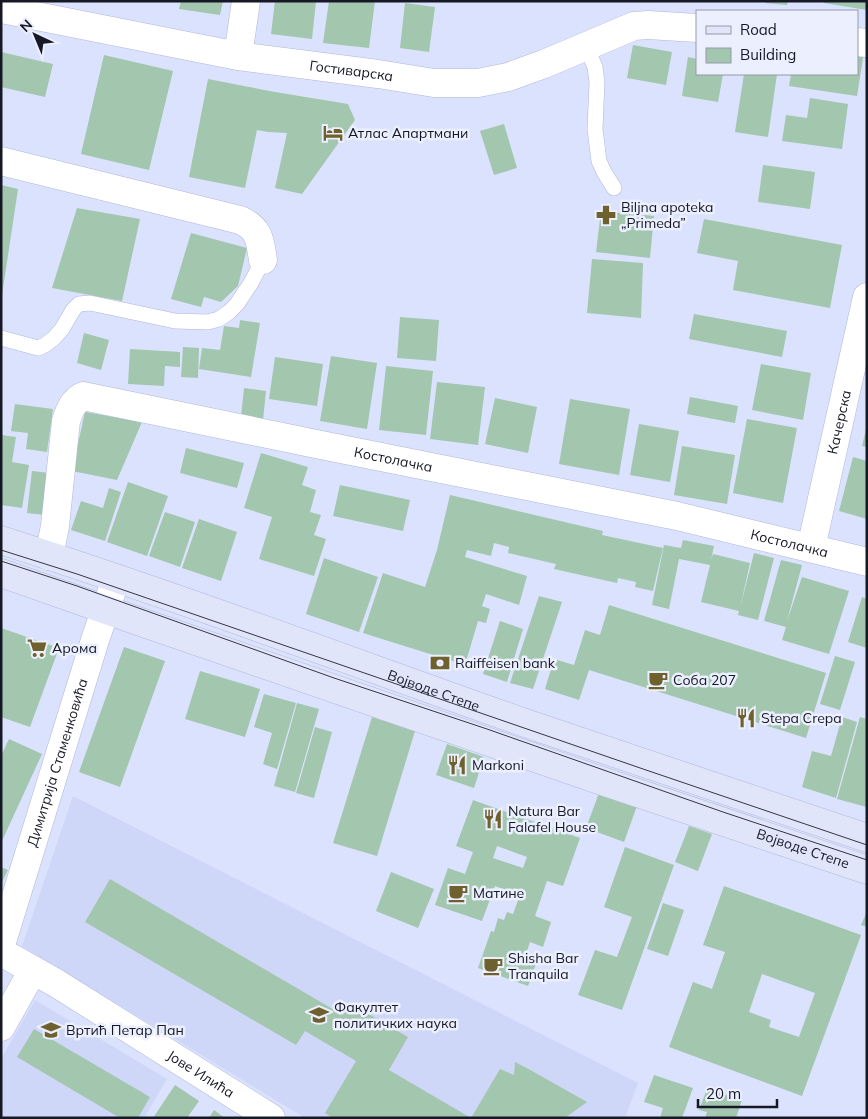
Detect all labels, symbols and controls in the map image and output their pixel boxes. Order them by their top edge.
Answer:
north arrow [10,10,60,60]
legend [696,10,858,75]
text: N [16,16,36,36]
text: Road [740,20,777,39]
text: Building [740,45,796,64]
street label: Гостиварска [309,56,395,85]
hotel icon: Атлас Апартмани [322,122,344,144]
place label: Атлас Апартмани [348,124,468,142]
place label: Biljna apoteka „Primeda” [621,198,713,232]
pharmacy icon: Biljna apoteka „Primeda” [595,204,617,226]
street label: Качерска [823,388,855,456]
street label: Костолачка [353,443,434,476]
street label: Костолачка [749,525,830,561]
supermarket icon: Арома [26,637,48,659]
place label: Арома [52,639,97,657]
bank icon: Raiffeisen bank [429,652,451,674]
place label: Raiffeisen bank [455,654,556,672]
street label: Војводе Степе [385,666,483,715]
cafe icon: Соба 207 [647,669,669,691]
place label: Соба 207 [673,671,736,689]
street label: Димитрија Стаменковића [23,676,92,849]
restaurant icon: Stepa Crepa [735,707,757,729]
place label: Stepa Crepa [761,709,842,727]
restaurant icon: Markoni [446,754,468,776]
place label: Markoni [472,756,524,774]
place label: Natura Bar Falafel House [508,802,596,836]
restaurant icon: Natura Bar Falafel House [482,808,504,830]
street label: Војводе Степе [754,825,852,873]
cafe icon: Матине [447,882,469,904]
place label: Матине [473,884,525,902]
place label: Shisha Bar Tranquila [508,949,579,983]
cafe icon: Shisha Bar Tranquila [482,955,504,977]
place label: Факултет политичких наука [334,998,457,1032]
school or university icon: Факултет политичких наука [308,1004,330,1026]
school or university icon: Вртић Петар Пан [40,1019,62,1041]
place label: Вртић Петар Пан [66,1021,184,1039]
street label: Јове Илића [164,1046,238,1102]
scale bar [698,1076,777,1108]
text: 20 m [706,1084,741,1103]

